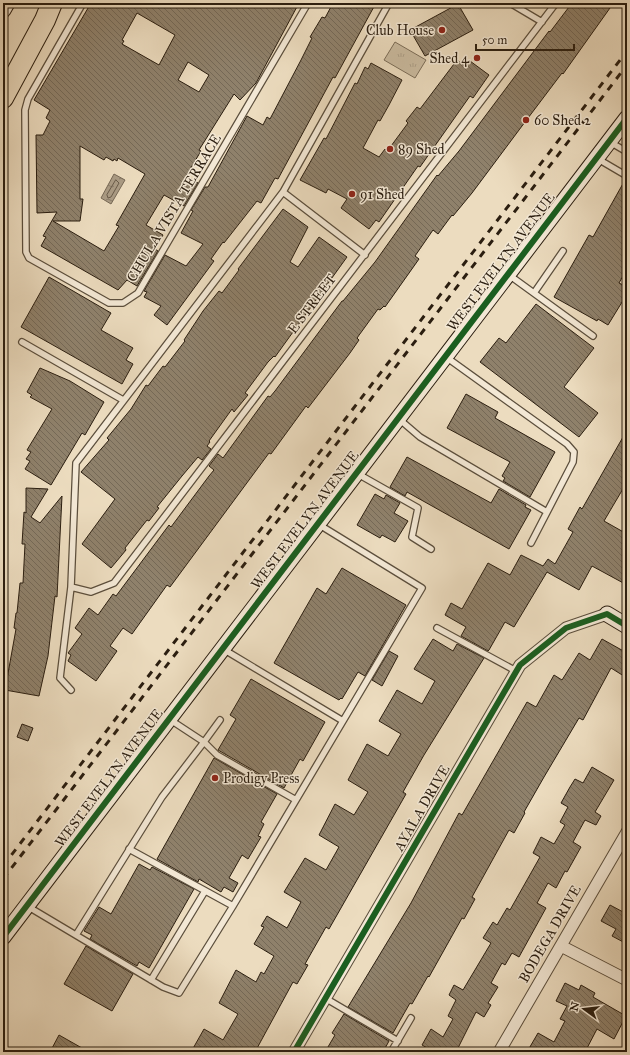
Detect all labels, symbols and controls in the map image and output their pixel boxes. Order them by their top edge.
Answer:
place label: Club House [366,22,434,39]
marker: Club House [437,25,447,35]
scale bar [476,26,574,52]
text: 50 m [482,33,507,47]
place label: Shed 4 [430,50,470,67]
marker: Shed 4 [472,53,482,63]
place label: 60 Shed 2 [534,112,591,129]
marker: 60 Shed 2 [521,115,531,125]
street label: CHULA VISTA TERRACE [123,131,225,285]
place label: 89 Shed [398,141,445,158]
marker: 89 Shed [385,144,395,154]
place label: 91 Shed [360,186,405,203]
marker: 91 Shed [347,189,357,199]
street label: WEST EVELYN AVENUE [443,190,559,334]
street label: E STREET [284,271,340,337]
street label: WEST EVELYN AVENUE [247,448,363,592]
street label: WEST EVELYN AVENUE [51,706,167,850]
street label: AYALA DRIVE [390,762,454,855]
place label: Prodigy Press [223,770,299,787]
marker: Prodigy Press [210,773,220,783]
street label: BODEGA DRIVE [515,882,585,986]
north arrow [564,989,604,1029]
text: N [567,1000,582,1013]

